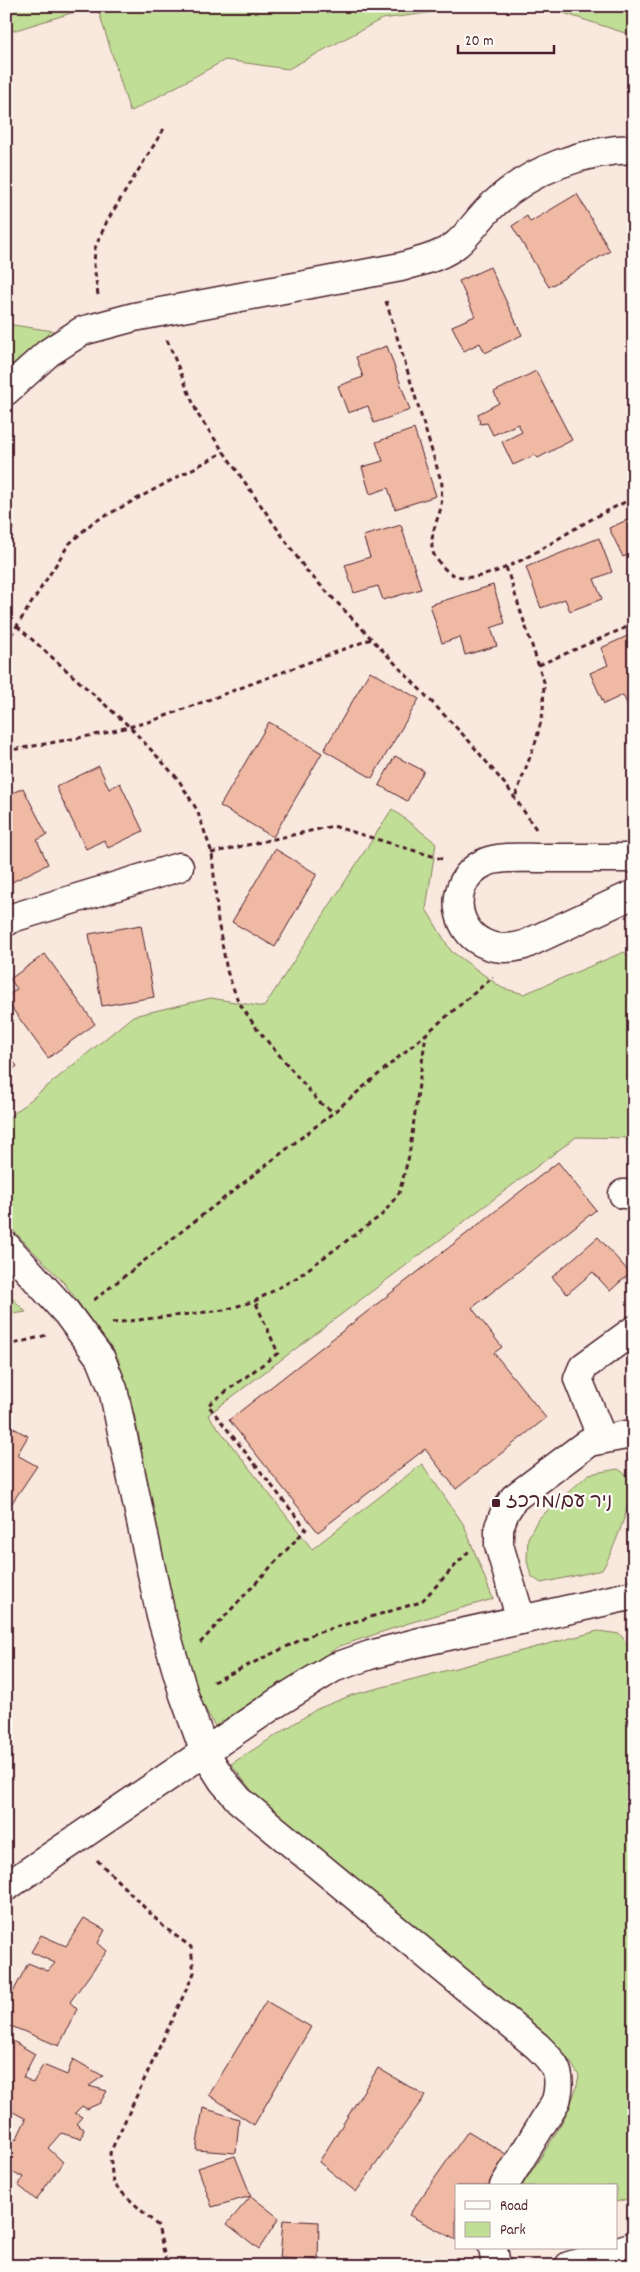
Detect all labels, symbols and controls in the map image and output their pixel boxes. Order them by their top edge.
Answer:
scale bar [458,22,554,54]
text: 20 m [465,31,493,53]
place label: ניר עם/מרכז [506,1489,612,1517]
marker: ניר עם/מרכז [490,1497,502,1509]
legend [455,2184,618,2250]
text: Road [500,2196,528,2218]
text: Park [500,2220,526,2242]

